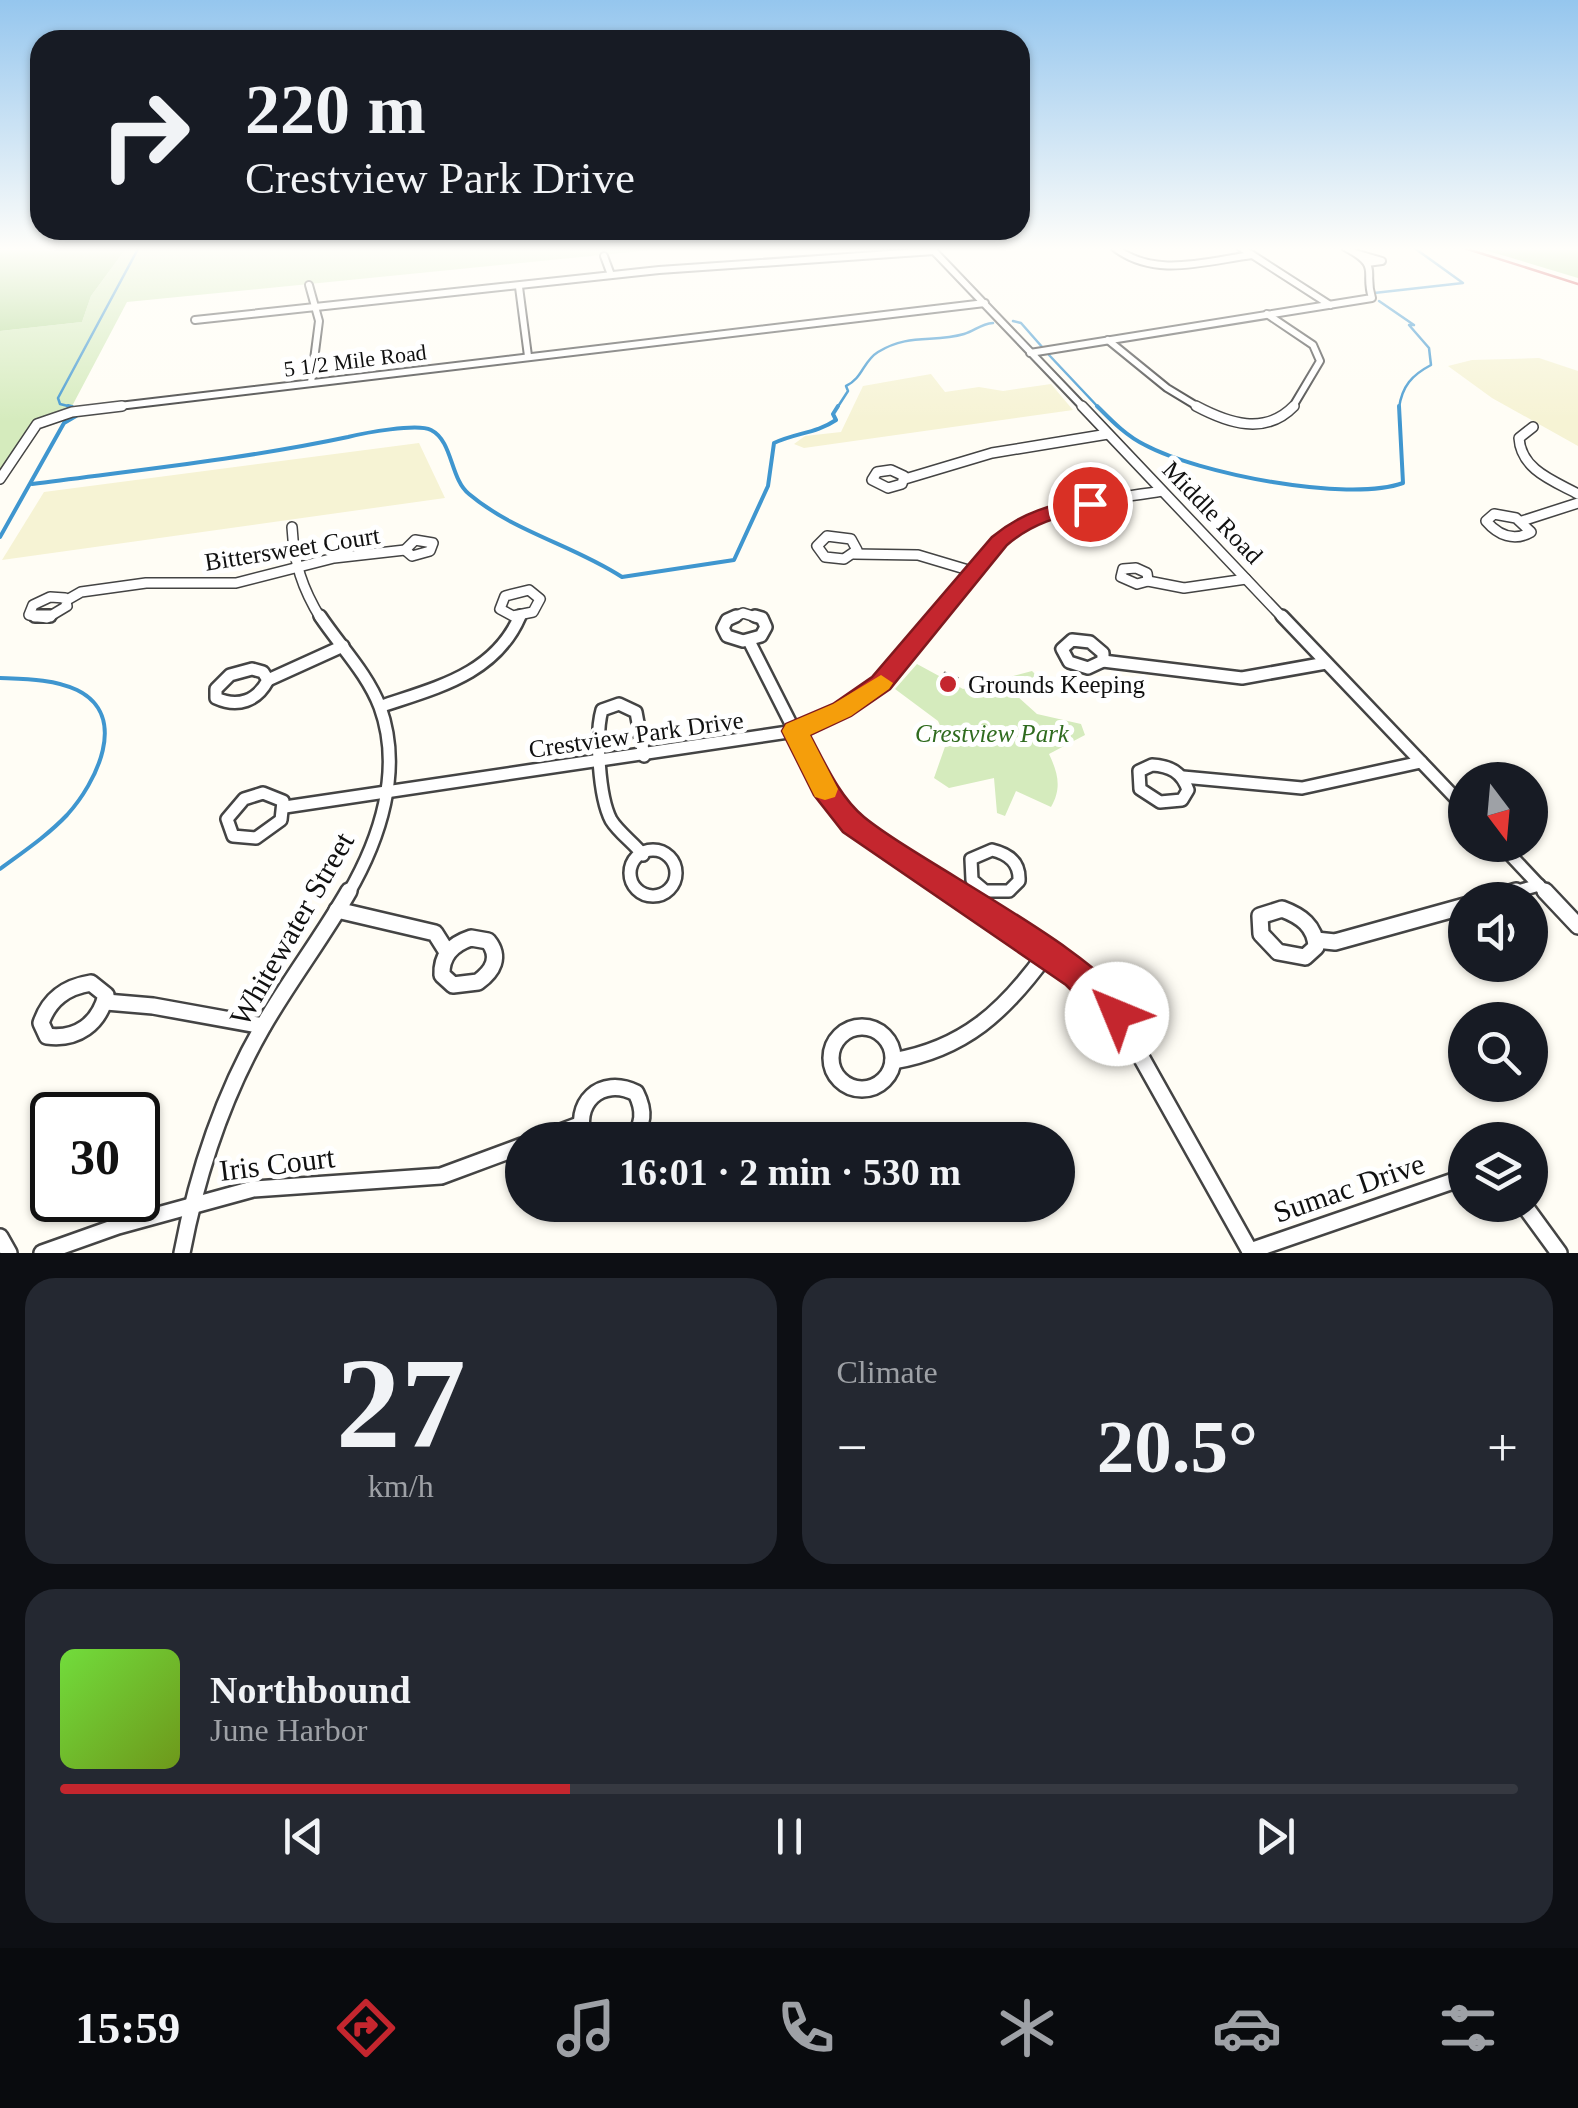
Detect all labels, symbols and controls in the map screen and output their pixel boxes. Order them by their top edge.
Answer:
icon: right [80,70,210,200]
text: 220 m [245,71,426,148]
text: Crestview Park Drive [245,153,635,203]
street label: 5 1/2 Mile Road [282,339,428,382]
street label: Middle Road [1157,456,1268,569]
pin [1048,462,1133,547]
icon: arrive [1063,477,1118,532]
street label: Bittersweet Court [203,521,382,576]
place label: Grounds Keeping [968,671,1146,698]
marker: Grounds Keeping [937,673,959,695]
street label: Crestview Park Drive [527,706,745,763]
park label: Crestview Park [915,720,1070,747]
north arrow [1448,762,1548,862]
map controls [1448,762,1548,1222]
street label: Whitewater Street [223,826,361,1031]
button: sound [1448,882,1548,982]
position arrow [1065,962,1169,1066]
button: search [1448,1002,1548,1102]
speed limit sign: 30 [30,1092,160,1222]
button: layers [1448,1122,1548,1222]
street label: Iris Court [217,1140,337,1187]
street label: Sumac Drive [1269,1146,1429,1229]
text: 16:01 · 2 min · 530 m [619,1151,961,1193]
text: 27 [336,1331,466,1475]
text: Climate [837,1354,938,1390]
text: 20.5° [1097,1405,1258,1488]
text: − [837,1417,868,1478]
text: + [1487,1417,1518,1478]
text: km/h [368,1468,434,1504]
text: Northbound [210,1669,411,1711]
text: June Harbor [210,1712,367,1748]
icon: previous [276,1809,331,1864]
icon: pause [762,1809,817,1864]
icon: next [1248,1809,1303,1864]
icon: directions [331,1993,401,2063]
icon: music [551,1993,621,2063]
icon: phone [771,1993,841,2063]
icon: climate [992,1993,1062,2063]
icon: car [1212,1993,1282,2063]
icon: filters [1433,1993,1503,2063]
text: 15:59 [75,2003,180,2053]

